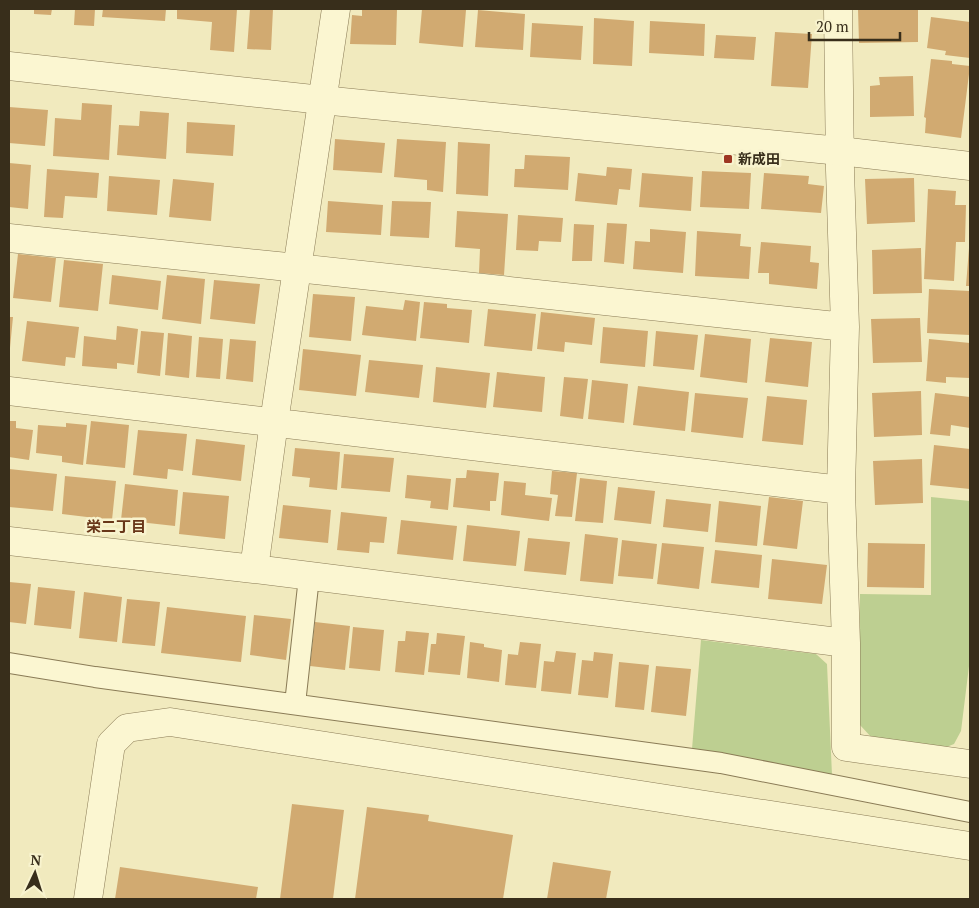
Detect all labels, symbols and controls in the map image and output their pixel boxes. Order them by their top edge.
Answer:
scale bar [809,10,900,42]
text: 20 m [816,16,849,36]
place label: 新成田 [738,149,780,168]
marker: 新成田 [722,153,734,165]
district label: 栄二丁目 [86,516,146,536]
north arrow [10,848,60,898]
text: N [30,850,42,869]

